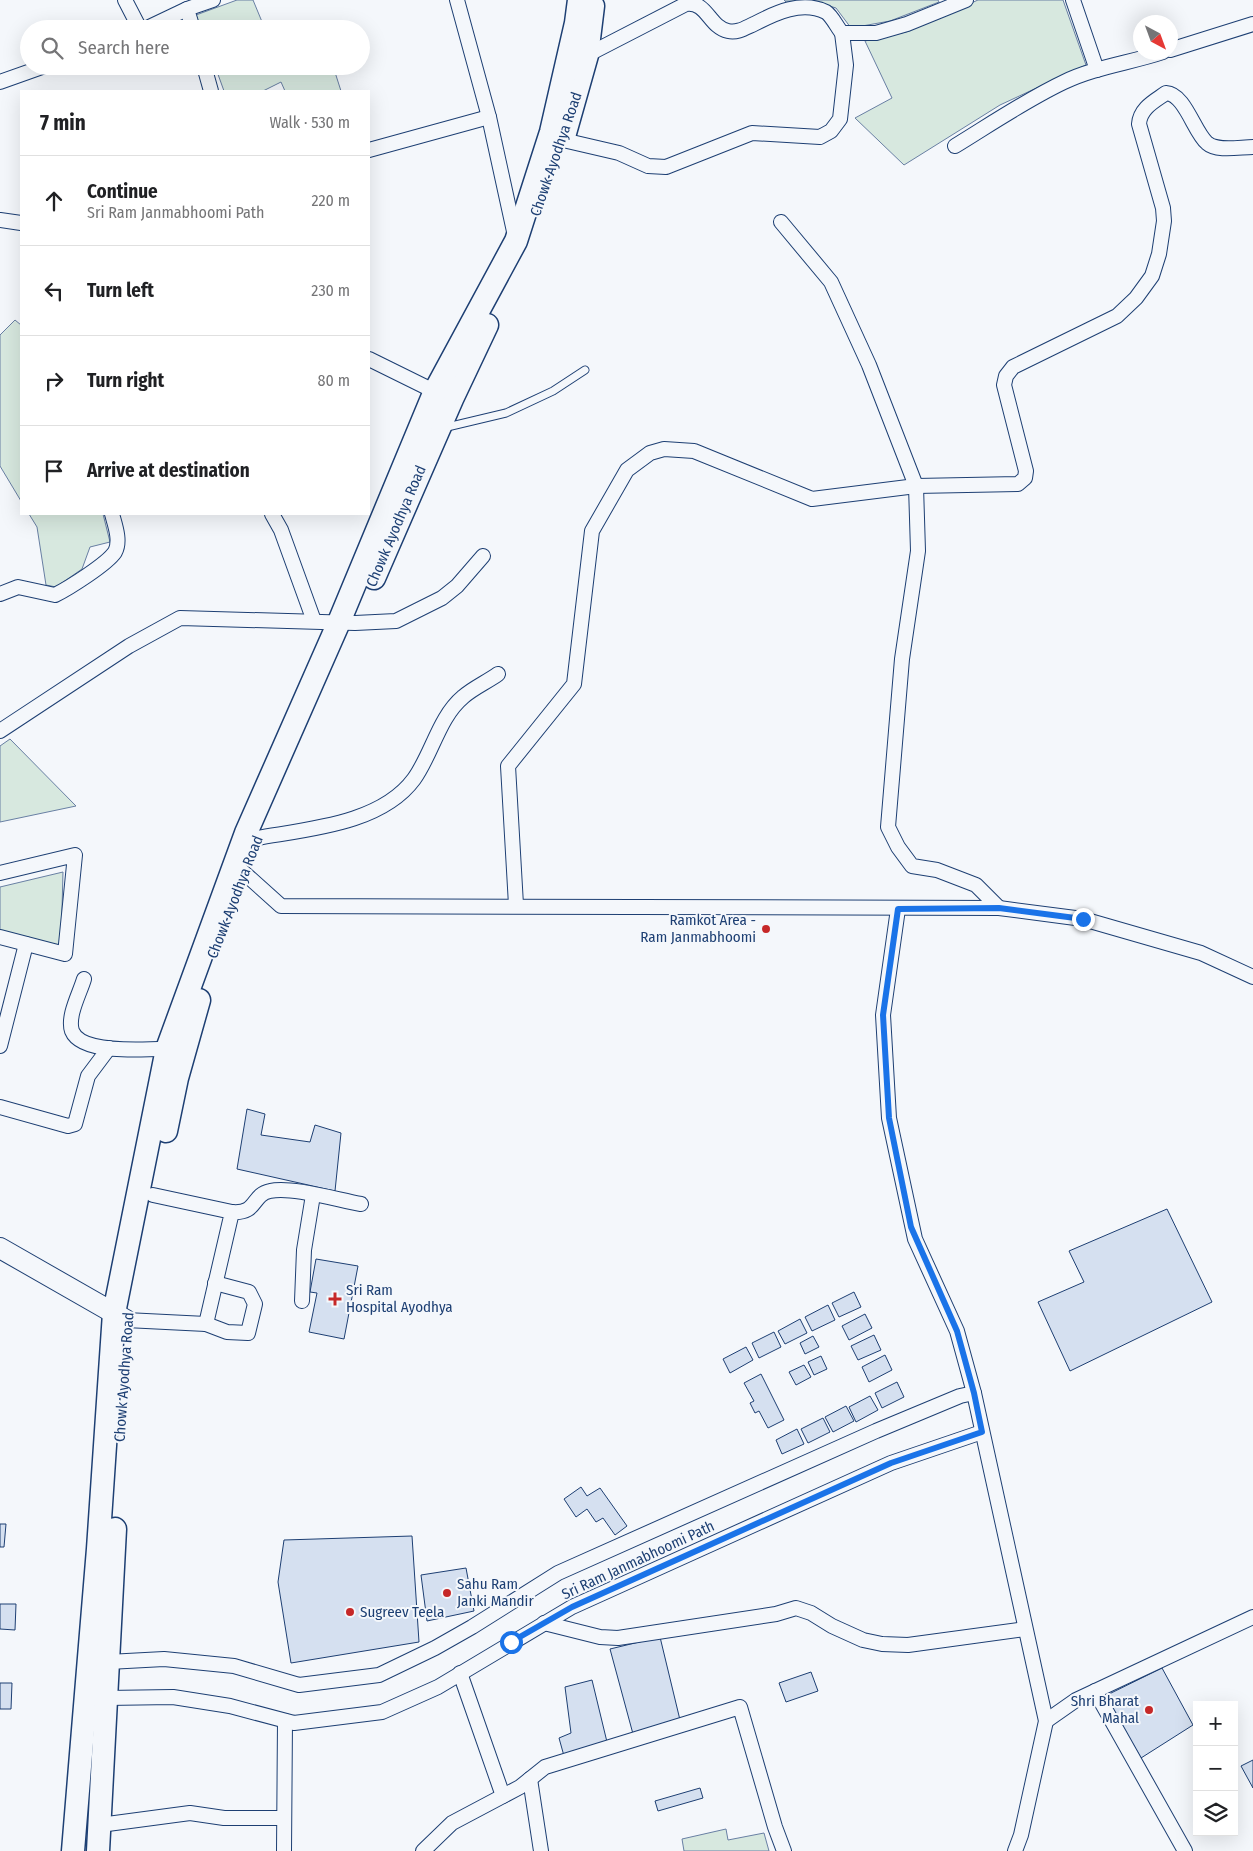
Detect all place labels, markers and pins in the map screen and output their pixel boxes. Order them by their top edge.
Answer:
place label: Ramkot Area - Ram Janmabhoomi [640,911,756,946]
marker: Ramkot Area - Ram Janmabhoomi [760,923,772,935]
place label: Sri Ram Hospital Ayodhya [346,1281,453,1316]
marker: Sri Ram Hospital Ayodhya [328,1292,342,1306]
place label: Sahu Ram Janki Mandir [457,1575,534,1610]
marker: Sahu Ram Janki Mandir [441,1587,453,1599]
place label: Sugreev Teela [360,1603,444,1621]
marker: Sugreev Teela [344,1606,356,1618]
place label: Shri Bharat Mahal [1071,1692,1139,1727]
marker: Shri Bharat Mahal [1143,1704,1155,1716]

